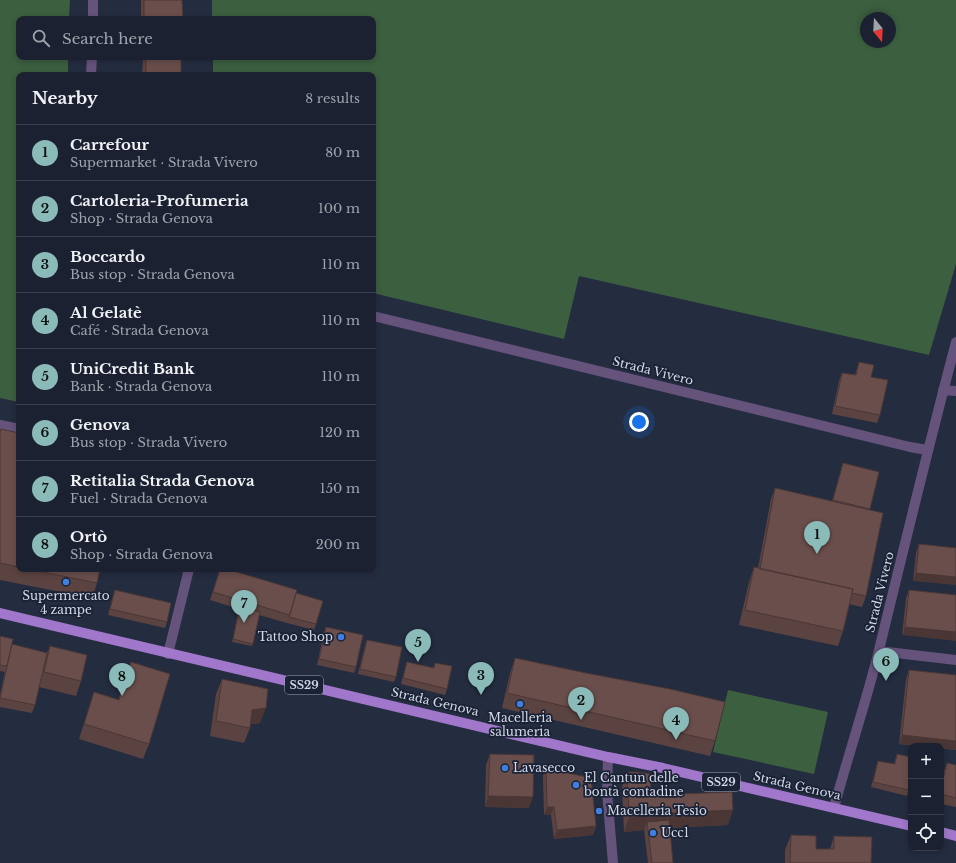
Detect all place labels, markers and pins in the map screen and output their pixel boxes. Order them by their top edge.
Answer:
pin: 1 [804,521,830,554]
marker: Supermercato 4 zampe [61,577,71,587]
place label: Supermercato 4 zampe [22,588,110,617]
pin: 7 [231,590,257,623]
place label: Tattoo Shop [258,629,333,644]
pin: 5 [405,629,431,662]
marker: Tattoo Shop [336,632,346,642]
pin: 6 [873,648,899,681]
pin: 3 [468,662,494,695]
pin: 8 [109,663,135,696]
pin: 2 [568,687,594,720]
marker: Macelleria salumeria [515,699,525,709]
pin: 4 [663,707,689,740]
place label: Macelleria salumeria [488,710,552,739]
place label: Lavasecco [513,760,575,775]
marker: Lavasecco [500,763,510,773]
place label: El Cantun delle bontà contadine [583,770,684,799]
marker: El Cantun delle bontà contadine [571,780,581,790]
place label: Macelleria Tesio [607,803,707,818]
marker: Macelleria Tesio [594,806,604,816]
place label: Ucc1 [661,825,689,840]
marker: Ucc1 [648,828,658,838]

